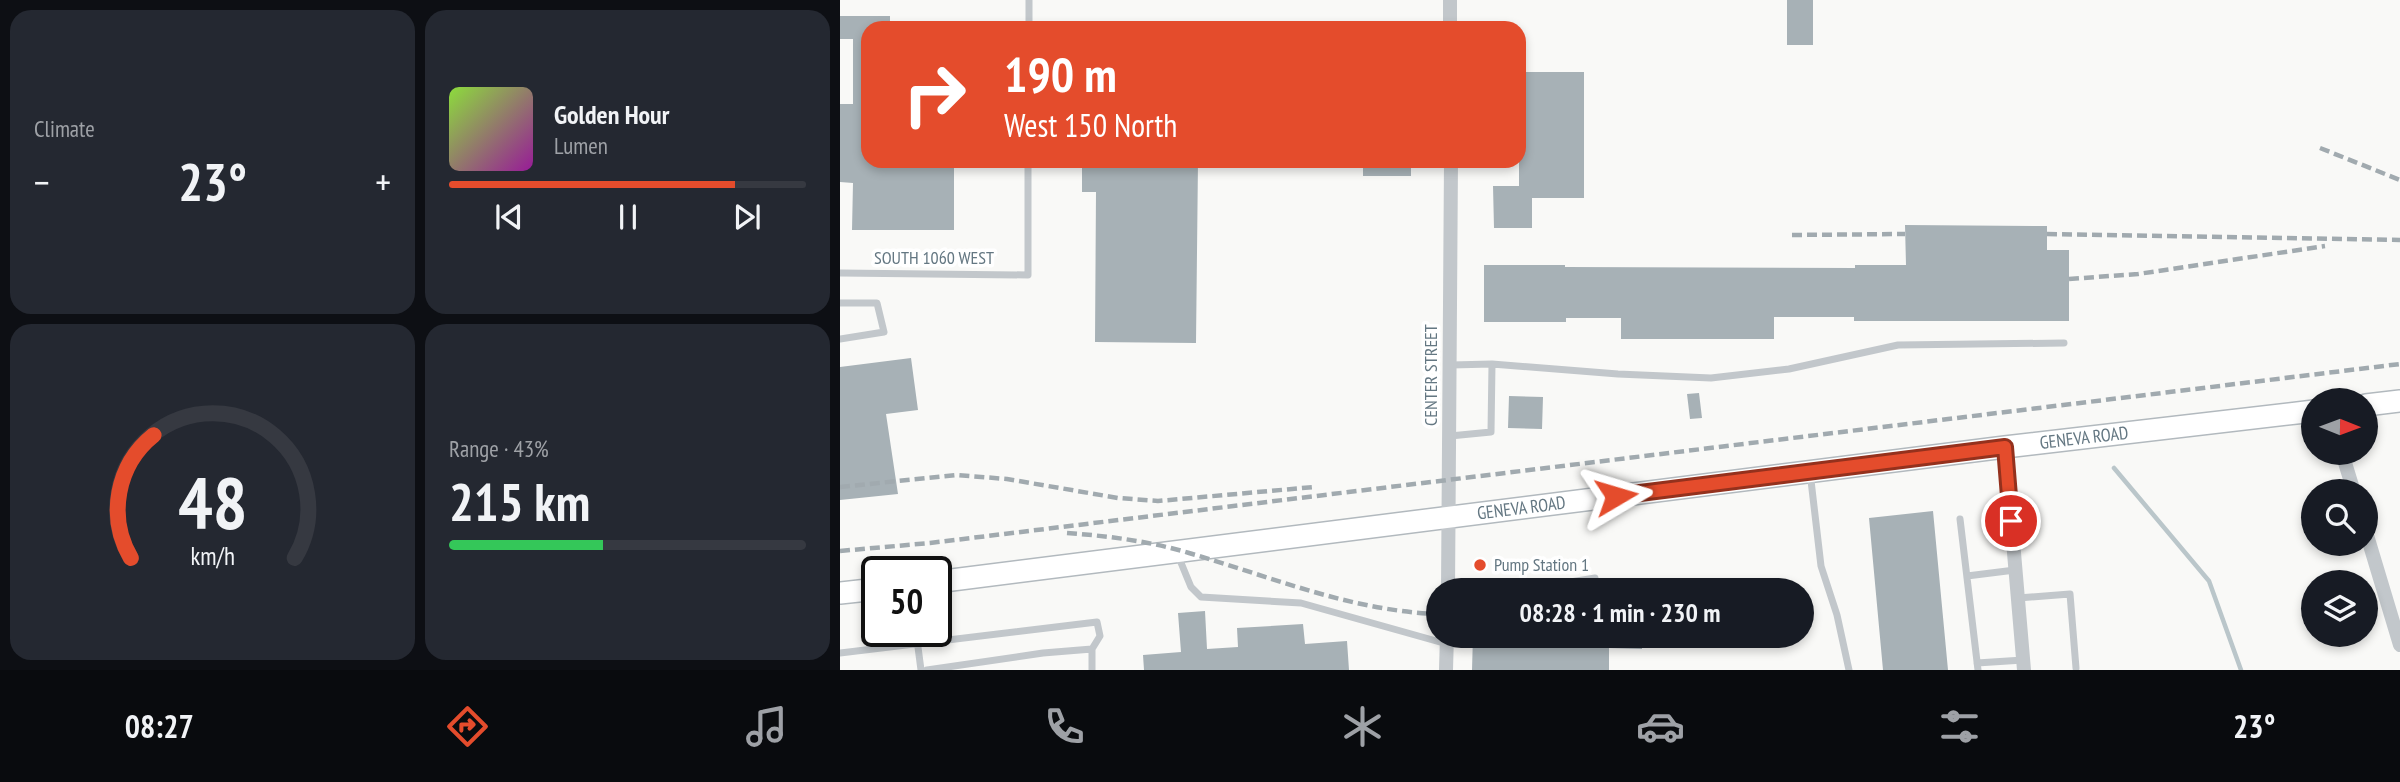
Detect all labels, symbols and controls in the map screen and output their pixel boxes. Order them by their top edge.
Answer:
text: 190 m [1004,42,1117,106]
icon: right [889,49,980,140]
text: Golden Hour [554,98,669,131]
text: West 150 North [1004,104,1177,146]
text: Climate [34,114,95,143]
text: Lumen [554,131,608,160]
text: 23° [178,148,247,215]
text: − [34,157,50,206]
text: + [375,157,391,206]
icon: previous [490,198,528,236]
icon: pause [609,198,647,236]
icon: next [728,198,766,236]
street label: SOUTH 1060 WEST [874,246,994,269]
street label: CENTER STREET [1419,324,1442,426]
north arrow [2301,388,2378,466]
map controls [2301,388,2378,647]
street label: GENEVA ROAD [2038,421,2129,454]
text: Range · 43% [449,434,549,463]
text: 48 [178,454,247,548]
position arrow [1579,459,1653,533]
text: 215 km [449,468,590,535]
button: search [2301,479,2378,556]
street label: GENEVA ROAD [1476,491,1567,525]
pin [1981,491,2041,551]
icon: arrive [1992,502,2030,540]
text: km/h [190,540,235,572]
place label: Pump Station 1 [1494,553,1589,576]
speed limit sign: 50 [861,556,952,647]
marker: Pump Station 1 [1472,557,1488,573]
button: layers [2301,570,2378,647]
text: 08:28 · 1 min · 230 m [1520,596,1720,629]
icon: directions [443,702,492,751]
icon: music [742,702,791,751]
icon: phone [1040,702,1089,751]
icon: climate [1338,702,1387,751]
icon: car [1636,702,1685,751]
icon: filters [1935,702,1984,751]
text: 08:27 [125,705,194,747]
text: 23° [2233,705,2275,747]

